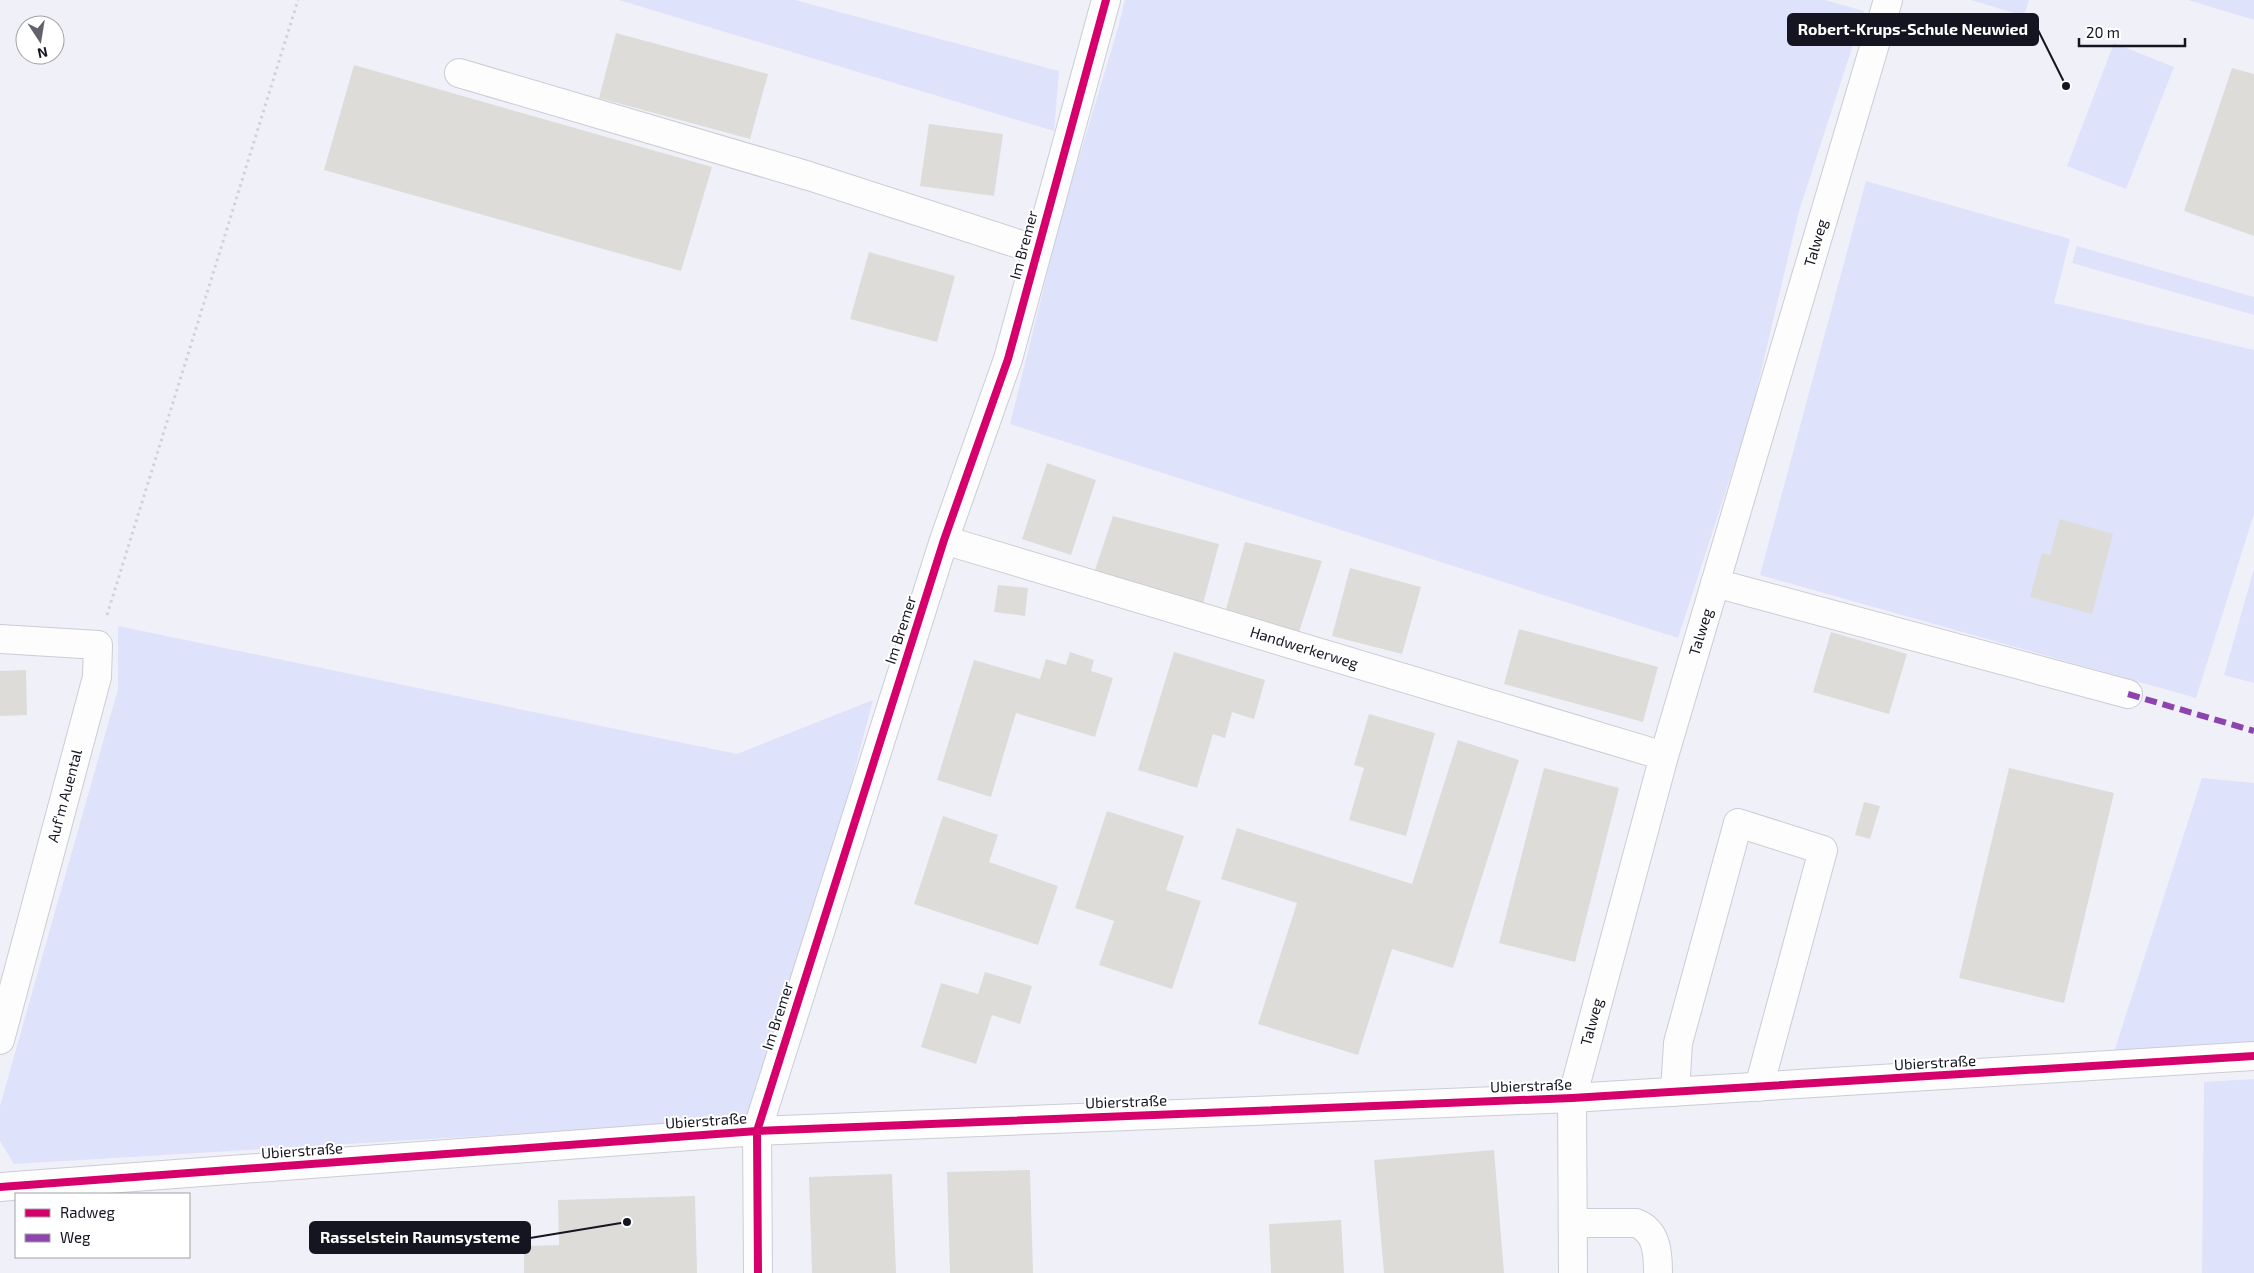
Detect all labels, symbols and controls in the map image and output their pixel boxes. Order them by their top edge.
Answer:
callout: Robert-Krups-Schule Neuwied [1788,14,2038,45]
north arrow [15,15,65,65]
scale bar [2079,15,2185,47]
text: Robert-Krups-Schule Neuwied [1798,19,2028,38]
text: 20 m [2086,23,2120,41]
text: N [36,44,50,63]
street label: Im Bremer [1005,208,1041,281]
street label: Talweg [1800,216,1831,269]
street label: Im Bremer [881,593,920,666]
street label: Talweg [1684,605,1716,658]
street label: Handwerkerweg [1248,622,1361,672]
street label: Auf'm Auental [43,747,85,844]
street label: Im Bremer [758,979,797,1052]
street label: Talweg [1576,995,1606,1048]
street label: Ubierstraße [1893,1051,1976,1073]
street label: Ubierstraße [1490,1075,1572,1095]
street label: Ubierstraße [1085,1091,1167,1111]
street label: Ubierstraße [664,1108,748,1132]
street label: Ubierstraße [260,1138,344,1162]
legend [15,1193,190,1258]
text: Radweg [60,1203,115,1221]
callout: Rasselstein Raumsysteme [310,1222,530,1253]
text: Rasselstein Raumsysteme [320,1227,520,1247]
text: Weg [60,1228,91,1246]

